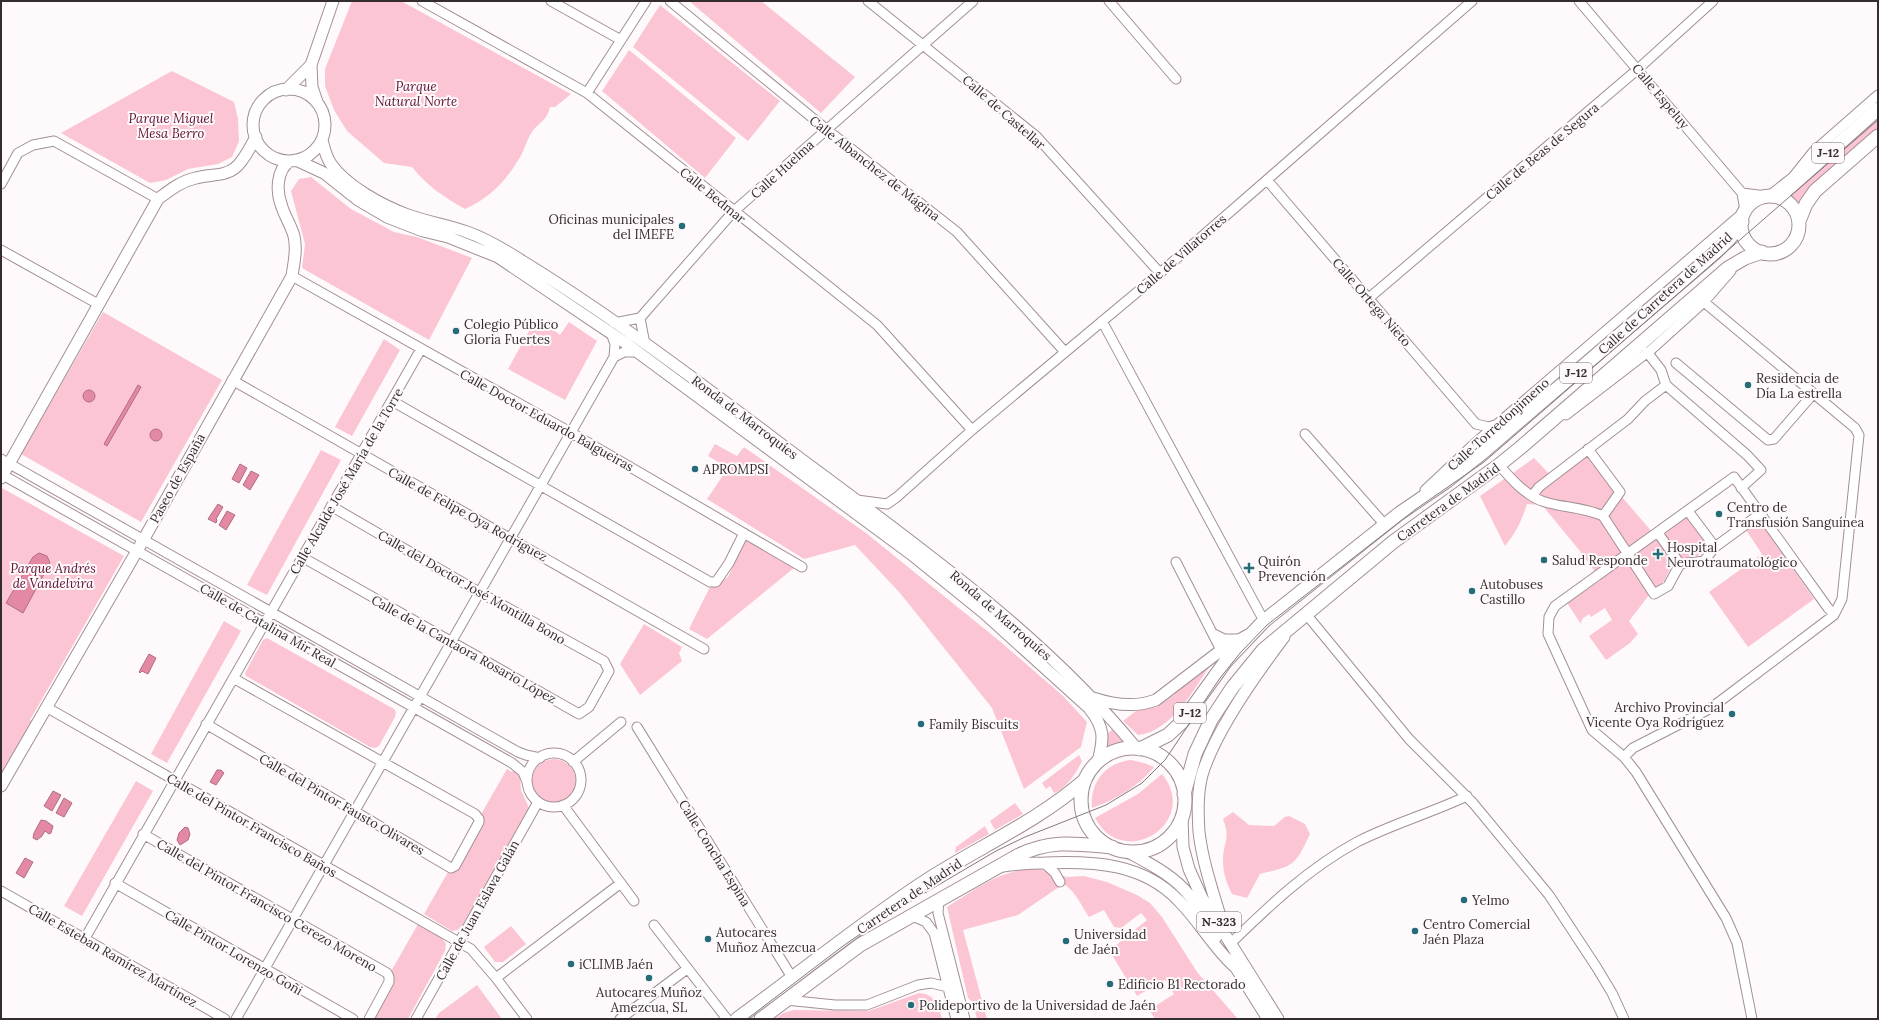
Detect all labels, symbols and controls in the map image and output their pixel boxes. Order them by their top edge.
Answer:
street label: Calle Espeluy [1628,60,1693,133]
street label: Calle de Castellar [959,72,1049,153]
park label: Parque Natural Norte [375,78,457,110]
street label: Calle de Beas de Segura [1482,99,1603,204]
park label: Parque Miguel Mesa Berro [129,110,214,142]
street label: Calle Albanchez de Mágina [806,112,944,225]
street label: Calle Huelma [747,136,818,202]
road number: J-12 [1812,143,1844,163]
street label: Calle Bedmar [676,164,749,227]
place label: Oficinas municipales del IMEFE [548,211,674,243]
street label: Calle de Villatorres [1133,211,1230,298]
marker: Oficinas municipales del IMEFE [677,221,687,231]
street label: Calle de Carretera de Madrid [1595,228,1736,358]
street label: Calle Ortega Nieto [1328,255,1415,350]
place label: Colegio Público Gloria Fuertes [464,316,559,348]
marker: Colegio Público Gloria Fuertes [451,326,461,336]
road number: J-12 [1560,363,1592,383]
street label: Calle Doctor Eduardo Balgueiras [457,365,637,475]
place label: Residencia de Día La estrella [1756,370,1842,402]
street label: Ronda de Marroquíes [688,372,801,463]
street label: Calle Torredonjimeno [1444,374,1553,475]
marker: Residencia de Día La estrella [1743,380,1753,390]
street label: Calle Alcalde José María de la Torre [286,385,407,578]
street label: Paseo de España [146,430,209,526]
street label: Carretera de Madrid [1393,459,1503,546]
place label: APROMPSI [702,461,769,478]
street label: Calle de Felipe Oya Rodríguez [385,463,551,566]
marker: APROMPSI [690,464,700,474]
place label: Centro de Transfusión Sanguínea [1727,499,1865,531]
marker: Centro de Transfusión Sanguínea [1714,509,1724,519]
street label: Calle del Doctor José Montilla Bono [375,527,569,649]
place label: Hospital Neurotraumatológico [1667,539,1798,571]
marker: Hospital Neurotraumatológico [1652,548,1664,560]
place label: Salud Responde [1552,552,1648,569]
place label: Quirón Prevención [1258,553,1326,585]
marker: Salud Responde [1539,555,1549,565]
park label: Parque Andrés de Vandelvira [10,560,96,592]
marker: Quirón Prevención [1243,562,1255,574]
street label: Ronda de Marroquíes [946,567,1055,664]
place label: Autobuses Castillo [1479,576,1543,608]
street label: Calle de Catalina Mir Real [197,580,339,672]
marker: Autobuses Castillo [1467,586,1477,596]
street label: Calle de la Cantaora Rosario López [368,591,560,708]
place label: Archivo Provincial Vicente Oya Rodríguez [1585,699,1724,731]
road number: J-12 [1174,703,1206,723]
marker: Archivo Provincial Vicente Oya Rodríguez [1727,709,1737,719]
place label: Family Biscuits [929,716,1019,733]
marker: Family Biscuits [916,719,926,729]
street label: Calle del Pintor Fausto Olivares [256,750,428,859]
street label: Calle del Pintor Francisco Baños [163,770,340,881]
street label: Calle Concha Espina [675,797,754,910]
street label: Calle del Pintor Francisco Cerezo Moreno [154,835,380,976]
street label: Calle de Juan Eslava Galán [432,837,523,983]
street label: Carretera de Madrid [853,855,965,938]
place label: Yelmo [1471,892,1510,909]
marker: Yelmo [1459,895,1469,905]
street label: Calle Esteban Ramírez Martínez [25,900,201,1011]
street label: Calle Pintor Lorenzo Goñi [162,906,306,999]
road number: N-323 [1197,912,1241,932]
place label: Centro Comercial Jaén Plaza [1422,916,1531,948]
place label: Autocares Muñoz Amezcua [715,924,816,956]
place label: Universidad de Jaén [1074,926,1147,958]
marker: Centro Comercial Jaén Plaza [1410,926,1420,936]
marker: Autocares Muñoz Amezcua [703,934,713,944]
marker: Universidad de Jaén [1061,936,1071,946]
place label: iCLIMB Jaén [579,956,653,973]
marker: iCLIMB Jaén [566,959,576,969]
marker: Autocares Muñoz Amezcua, SL [644,973,654,983]
place label: Edificio B1 Rectorado [1118,976,1246,993]
marker: Edificio B1 Rectorado [1105,979,1115,989]
place label: Autocares Muñoz Amezcua, SL [595,984,702,1016]
place label: Polideportivo de la Universidad de Jaén [919,997,1156,1014]
marker: Polideportivo de la Universidad de Jaén [906,1000,916,1010]

